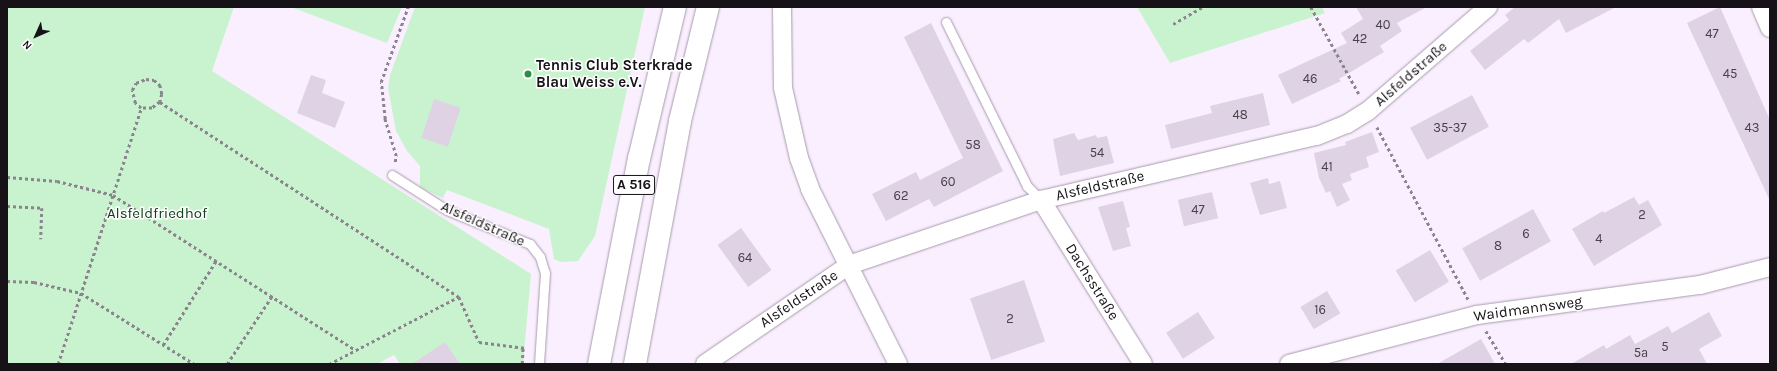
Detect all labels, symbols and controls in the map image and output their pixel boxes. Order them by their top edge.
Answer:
north arrow [16,16,56,56]
house number: 40 [1376,17,1390,33]
house number: 47 [1705,26,1719,42]
house number: 42 [1353,31,1367,47]
text: N [20,37,35,52]
street label: Alsfeldstraße [1371,38,1451,110]
place label: Tennis Club Sterkrade Blau Weiss e.V. [536,56,692,91]
house number: 45 [1723,66,1737,82]
marker: Tennis Club Sterkrade Blau Weiss e.V. [523,69,533,79]
house number: 46 [1303,71,1317,87]
house number: 48 [1232,107,1248,123]
house number: 35-37 [1433,120,1467,136]
house number: 43 [1745,120,1759,136]
house number: 58 [965,137,981,153]
house number: 54 [1090,145,1104,161]
house number: 41 [1321,159,1333,175]
street label: Alsfeldstraße [1054,167,1146,205]
road number: A 516 [613,173,655,197]
house number: 60 [940,174,956,190]
house number: 62 [894,188,908,204]
street label: Alsfeldstraße [438,197,528,251]
house number: 47 [1191,202,1205,218]
park label: Alsfeldfriedhof [107,205,207,223]
house number: 2 [1638,207,1646,223]
house number: 6 [1522,226,1530,242]
house number: 4 [1595,231,1603,247]
house number: 8 [1494,238,1502,254]
street label: Dachsstraße [1061,240,1123,324]
house number: 64 [738,250,752,266]
street label: Alsfeldstraße [757,266,841,332]
street label: Waidmannsweg [1472,292,1584,326]
house number: 16 [1314,302,1326,318]
house number: 2 [1006,311,1014,327]
house number: 5 [1661,339,1669,355]
house number: 5a [1634,345,1648,361]

